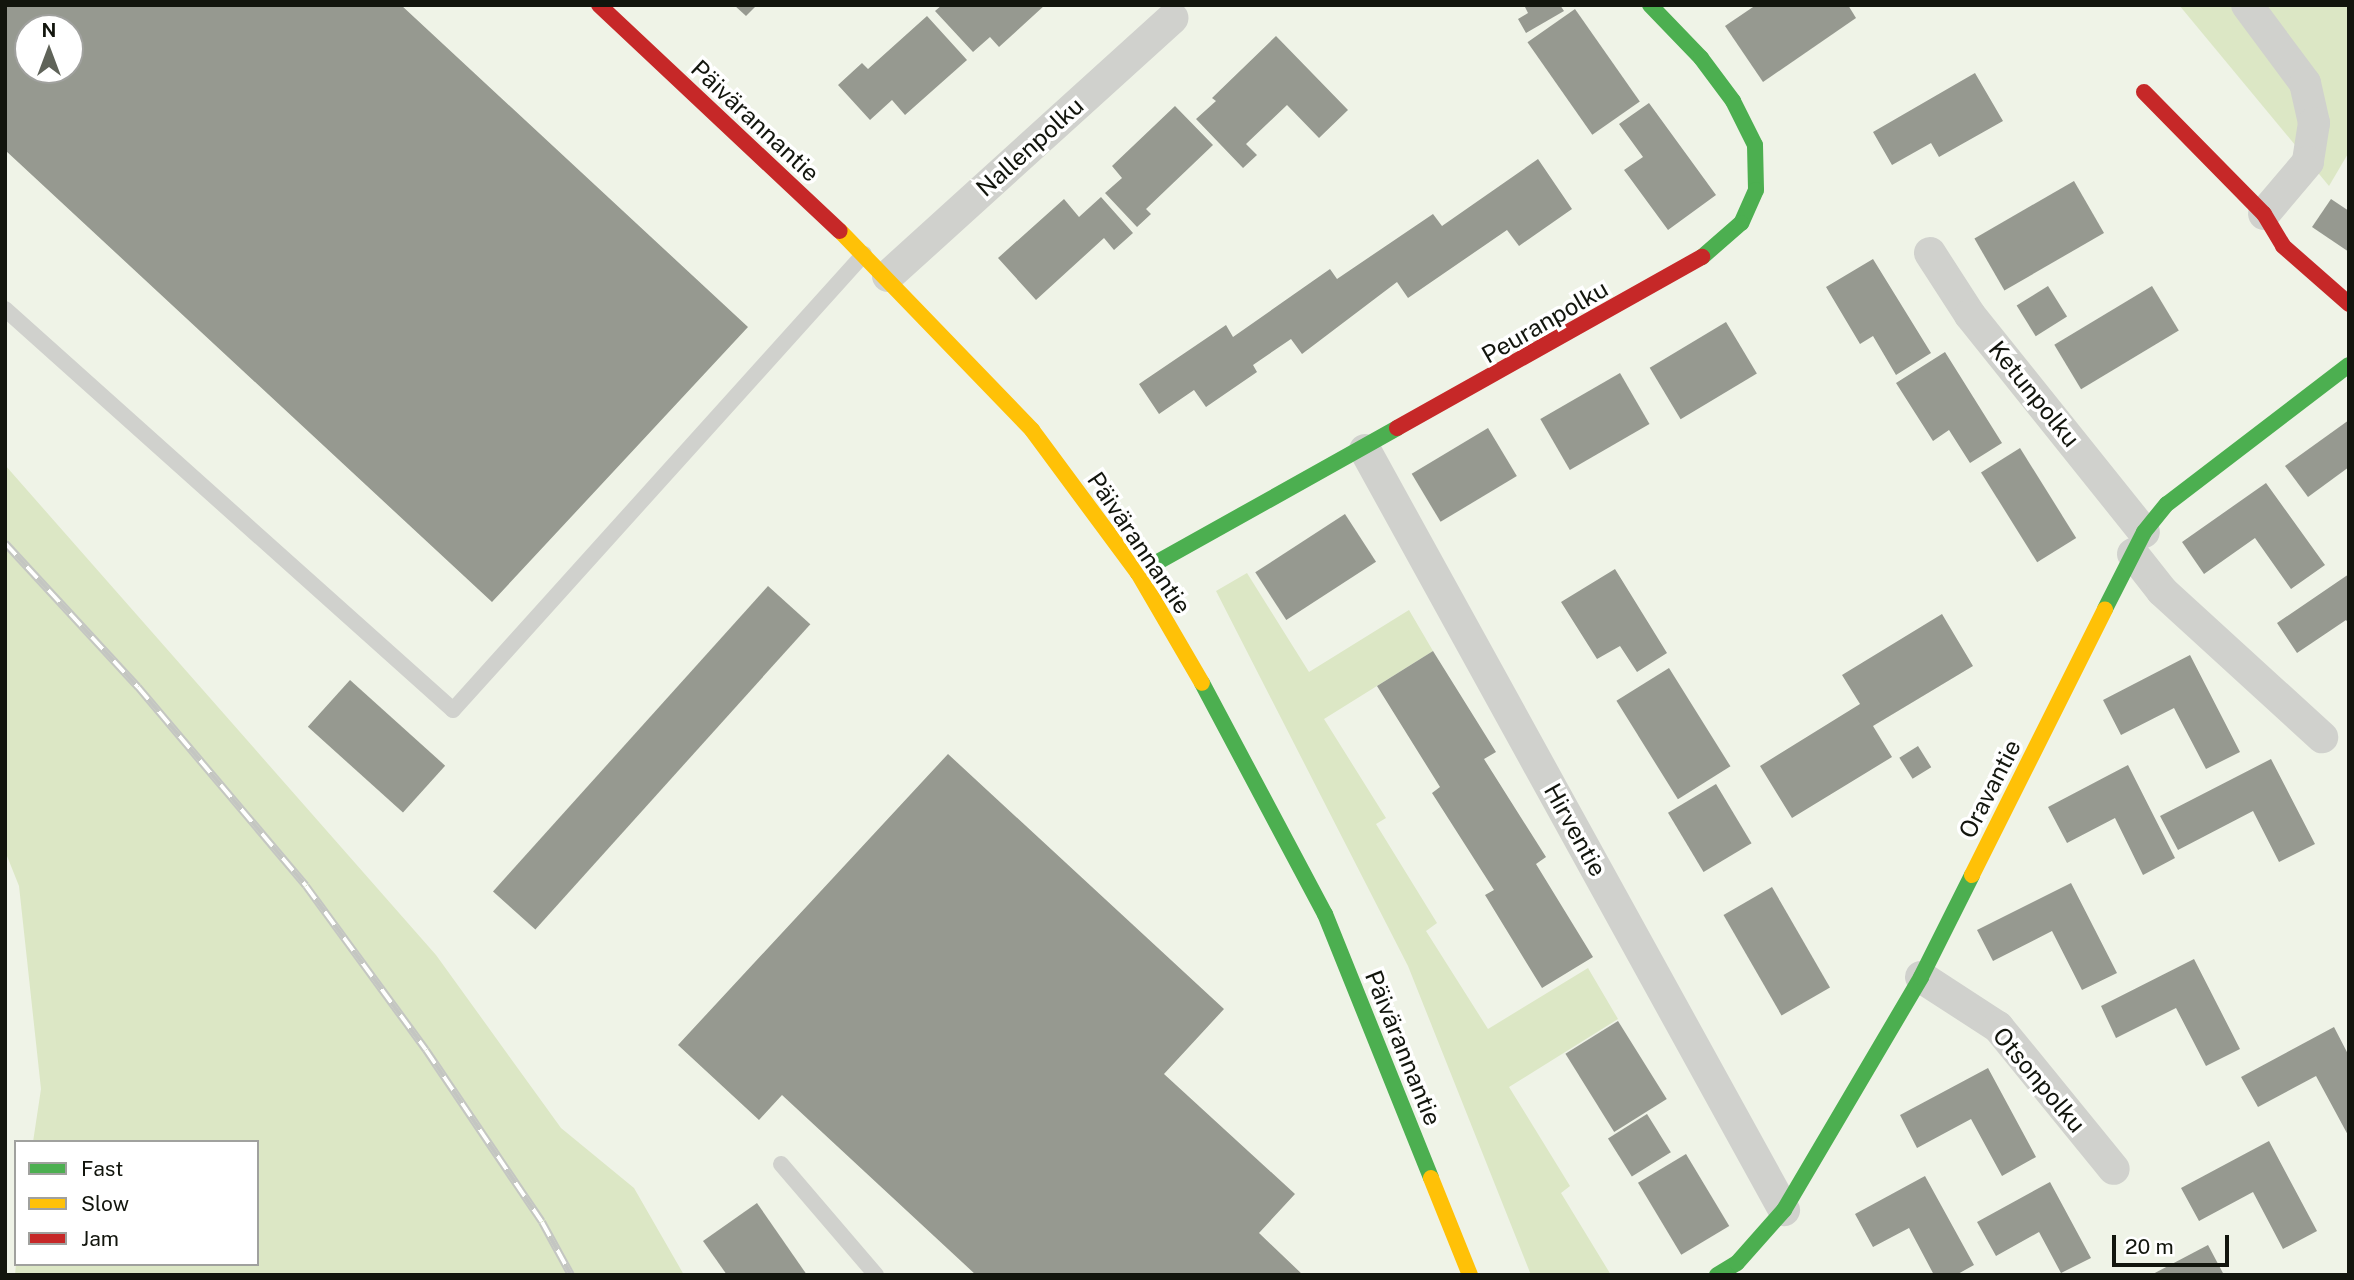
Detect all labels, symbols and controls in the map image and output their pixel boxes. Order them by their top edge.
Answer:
north arrow [14,14,84,84]
text: N [42,19,56,41]
street label: Päivärannantie [685,54,825,188]
street label: Nallenpolku [970,91,1090,203]
street label: Peuranpolku [1477,274,1613,370]
street label: Ketunpolku [1983,335,2085,453]
street label: Päivärannantie [1081,467,1197,619]
street label: Oravantie [1953,735,2027,843]
street label: Hirventie [1538,778,1612,882]
street label: Päivärannantie [1359,966,1447,1130]
street label: Otsonpolku [1987,1022,2091,1138]
legend [14,1140,259,1266]
text: Fast [81,1156,123,1181]
text: Slow [81,1191,129,1216]
scale bar [2116,1220,2233,1264]
text: Jam [81,1226,119,1251]
text: 20 m [2125,1234,2174,1259]

